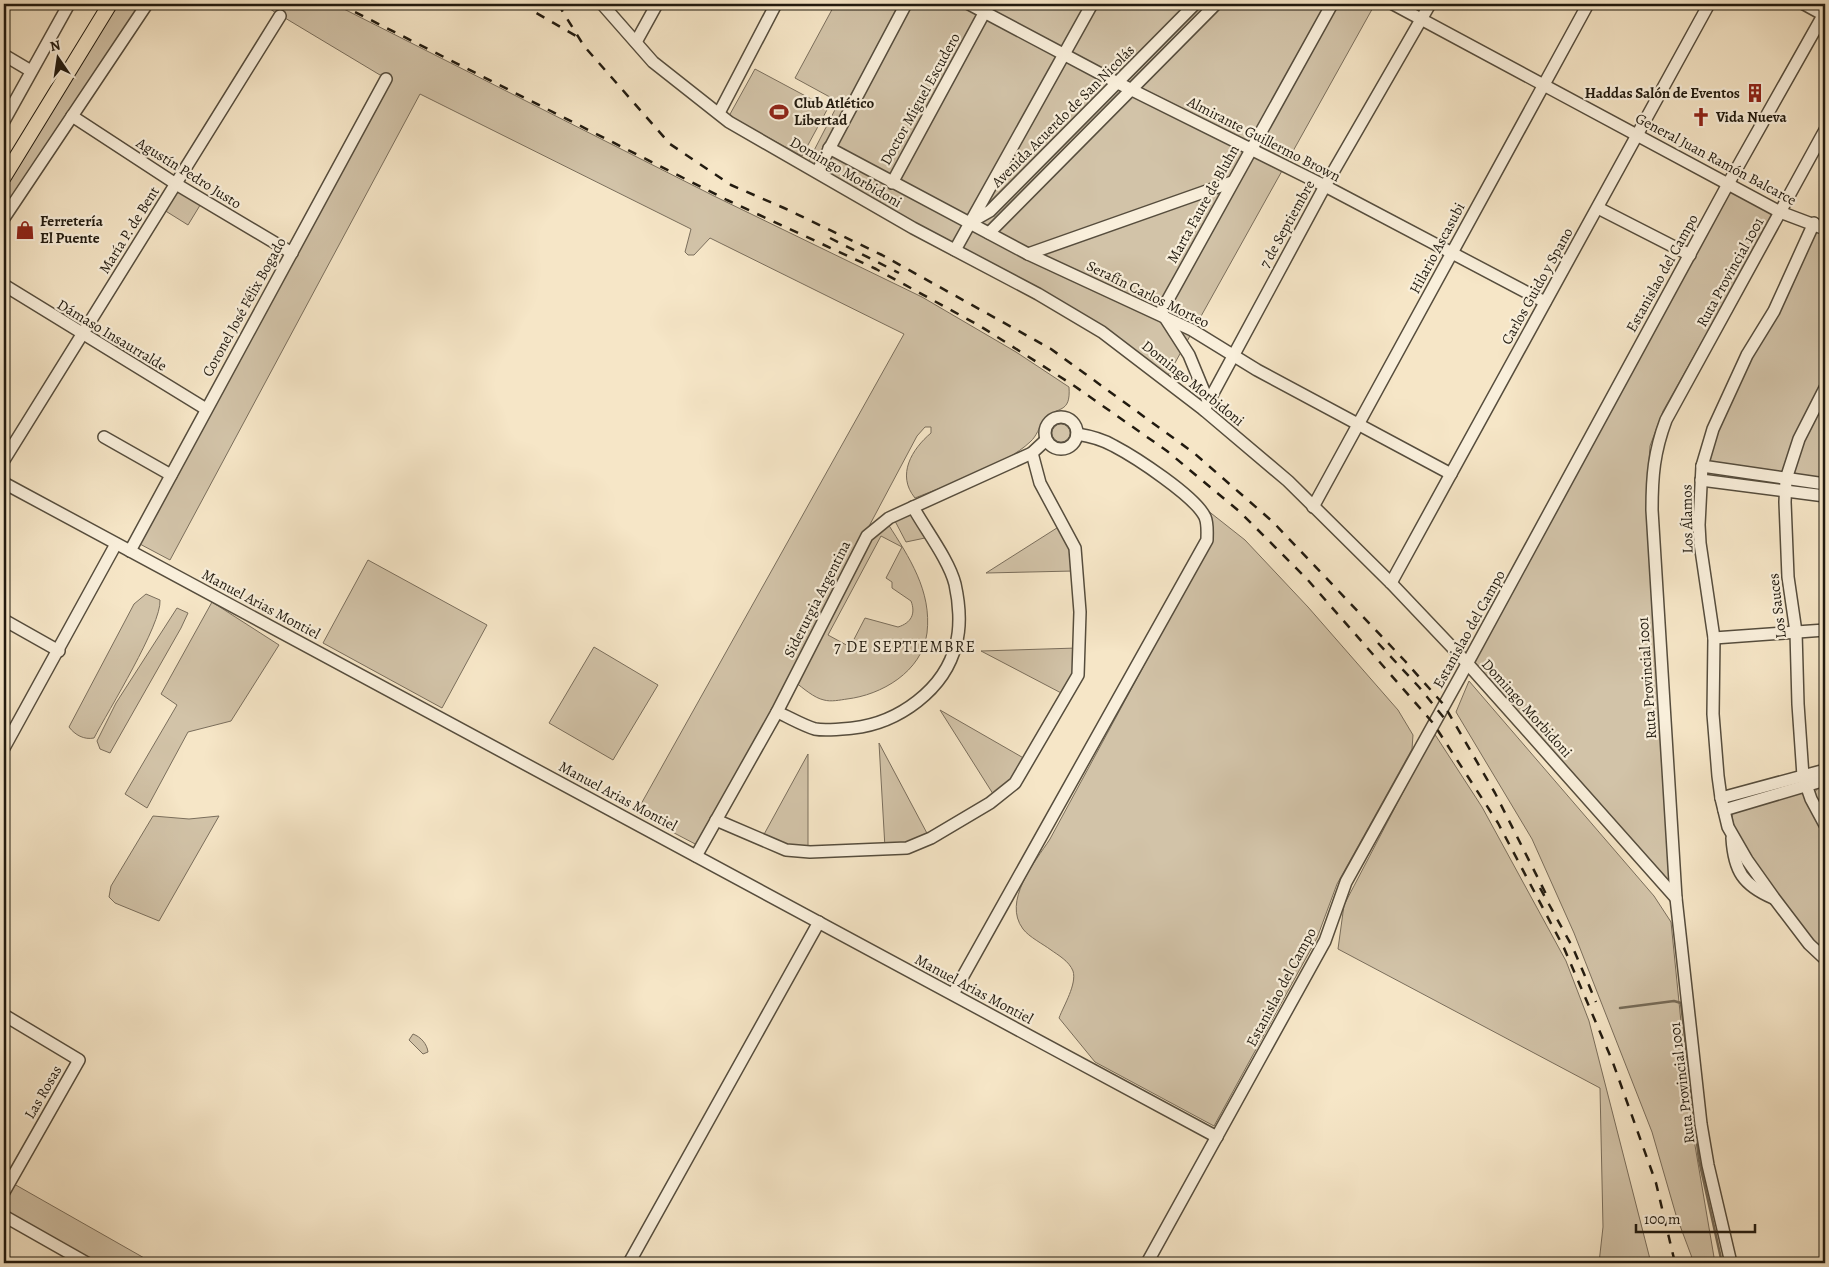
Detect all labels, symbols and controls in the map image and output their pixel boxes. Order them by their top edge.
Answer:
street label: Doctor Miguel Escudero [875,29,965,169]
north arrow [32,32,82,82]
text: N [48,35,62,56]
street label: Avenida Acuerdo de San Nicolás [986,40,1139,193]
building icon: Haddas Salón de Eventos [1744,82,1766,104]
place label: Haddas Salón de Eventos [1585,83,1740,103]
street label: Almirante Guillermo Brown [1183,91,1344,186]
place label: Club Atlético Libertad [794,93,875,130]
sports icon: Club Atlético Libertad [768,101,790,123]
church icon: Vida Nueva [1690,106,1712,128]
place label: Vida Nueva [1715,107,1788,127]
street label: General Juan Ramón Balcarce [1632,108,1800,210]
street label: Agustín Pedro Justo [132,132,245,213]
street label: Domingo Morbidoni [786,132,906,212]
street label: Marta Faure de Bluhn [1162,141,1244,267]
street label: 7 de Septiembre [1255,176,1320,272]
street label: María P. de Bent [94,182,164,277]
street label: Hilario Ascasubi [1405,199,1469,297]
street label: Estanislao del Campo [1621,210,1703,336]
place label: Ferretería El Puente [40,211,104,248]
street label: Ruta Provincial 1001 [1692,214,1768,330]
shop icon: Ferretería El Puente [14,219,36,241]
street label: Carlos Guido y Spano [1496,224,1578,348]
street label: Coronel José Félix Bogado [197,234,291,380]
street label: Serafín Carlos Morteo [1083,256,1213,332]
street label: Dámaso Insaurralde [53,294,171,376]
street label: Domingo Morbidoni [1138,335,1248,431]
street label: Los Álamos [1676,484,1698,554]
street label: Siderurgia Argentina [779,537,855,661]
street label: Manuel Arias Montiel [198,564,324,644]
street label: Estanislao del Campo [1428,566,1510,692]
street label: Los Sauces [1763,572,1791,640]
street label: Ruta Provincial 1001 [1633,616,1661,740]
district label: 7 DE SEPTIEMBRE [834,636,976,658]
street label: Domingo Morbidoni [1477,654,1577,762]
street label: Manuel Arias Montiel [555,756,681,836]
street label: Estanislao del Campo [1241,924,1321,1050]
street label: Manuel Arias Montiel [911,949,1037,1029]
street label: Ruta Provincial 1001 [1665,1021,1699,1145]
street label: Las Rosas [20,1062,66,1122]
scale bar [1636,1202,1755,1234]
text: 100 m [1644,1209,1681,1229]

